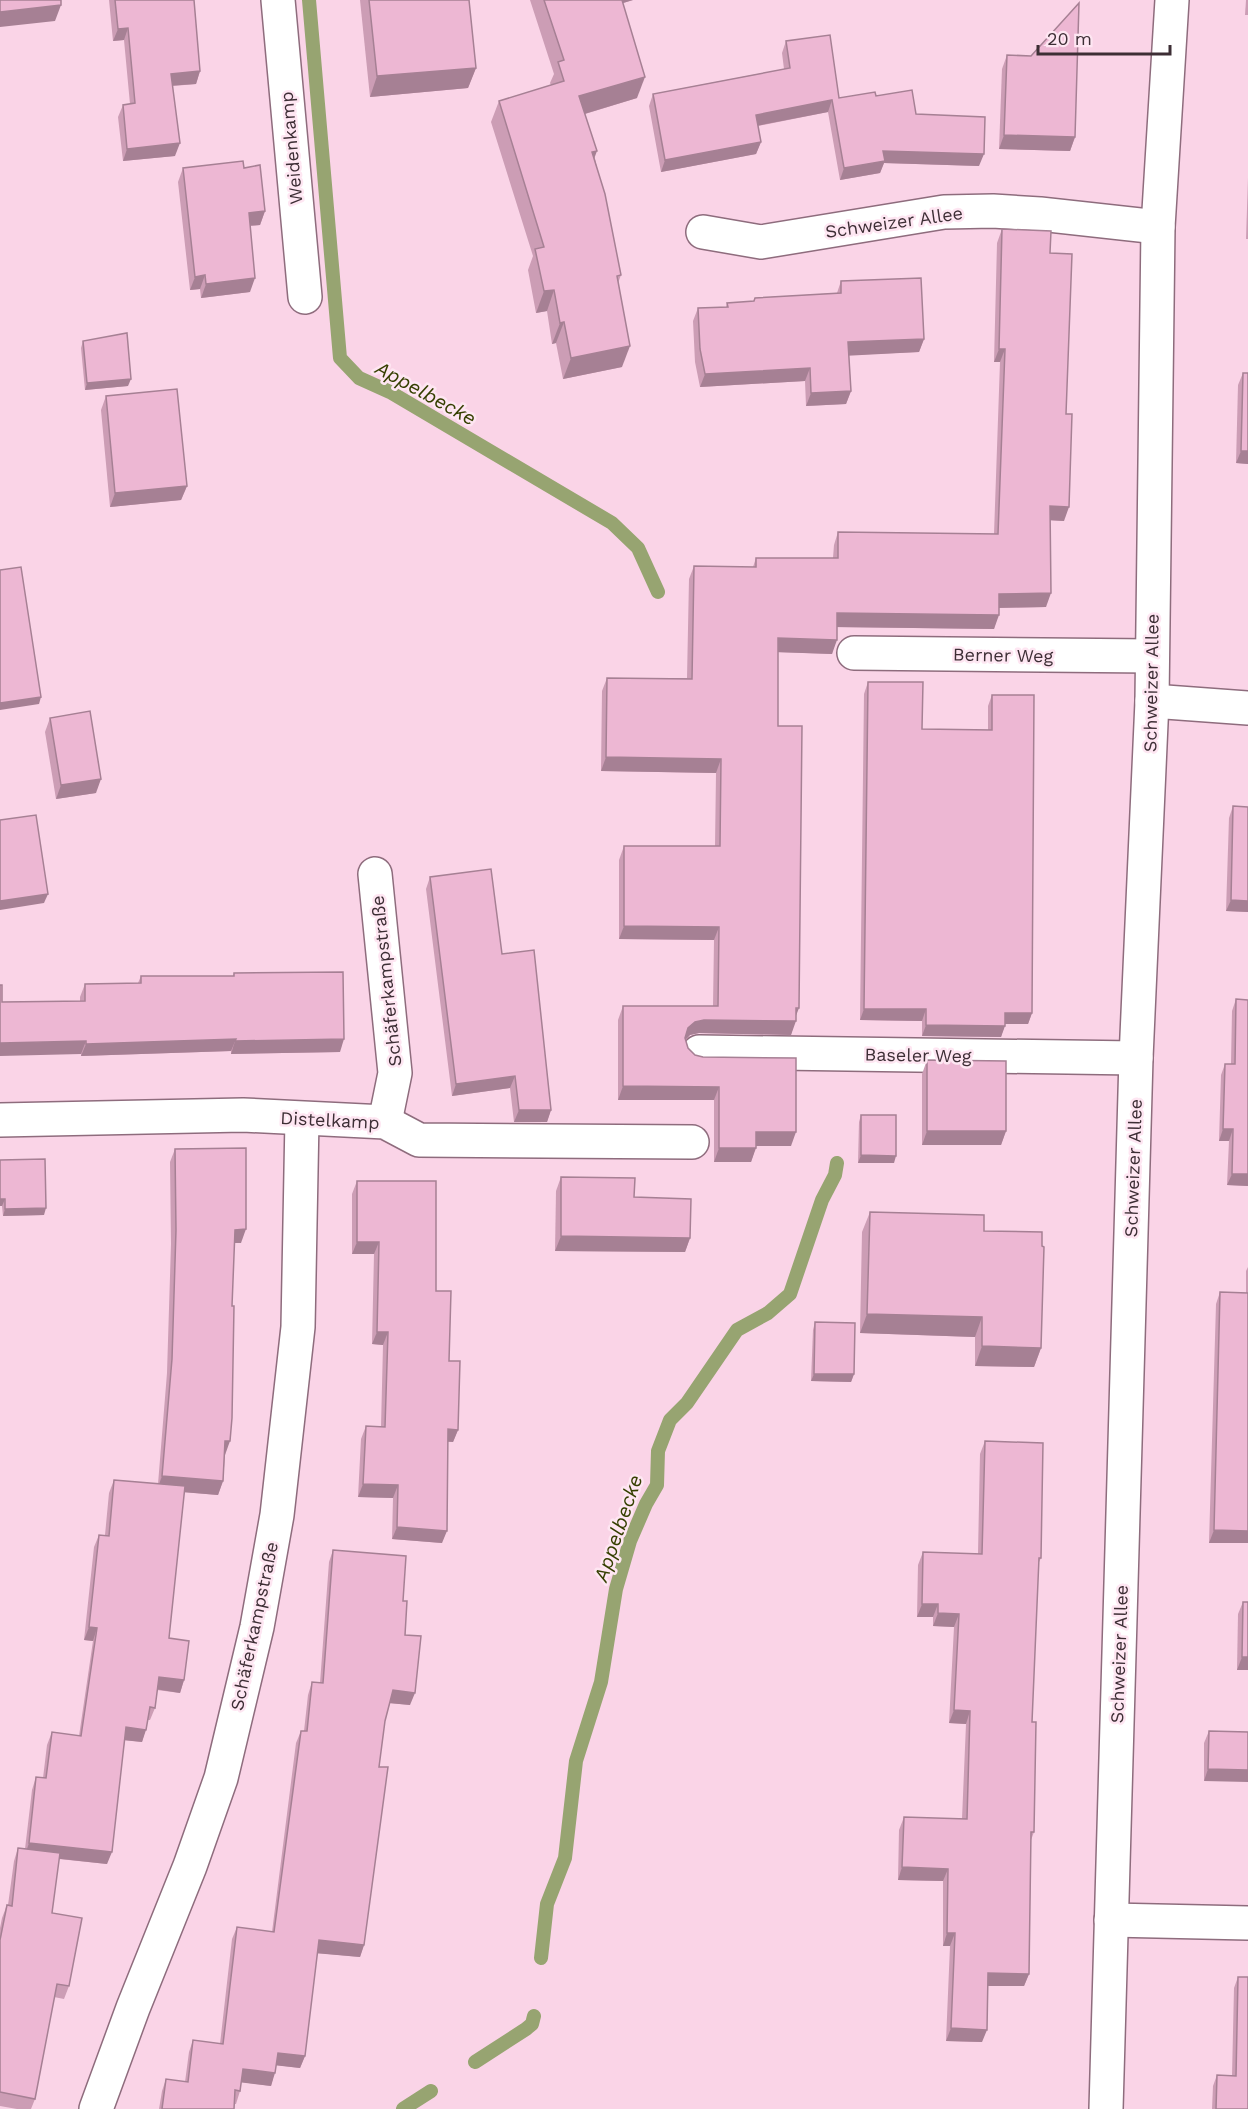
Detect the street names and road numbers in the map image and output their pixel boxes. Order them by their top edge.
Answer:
street label: Weidenkamp [276,91,306,205]
street label: Schweizer Allee [824,202,964,242]
street label: Schweizer Allee [1139,614,1163,752]
street label: Berner Weg [953,644,1054,666]
street label: Schäferkampstraße [367,894,405,1068]
street label: Baseler Weg [864,1044,972,1066]
street label: Schweizer Allee [1120,1098,1146,1238]
street label: Distelkamp [280,1107,380,1133]
street label: Schäferkampstraße [226,1540,282,1712]
street label: Schweizer Allee [1106,1584,1132,1724]

